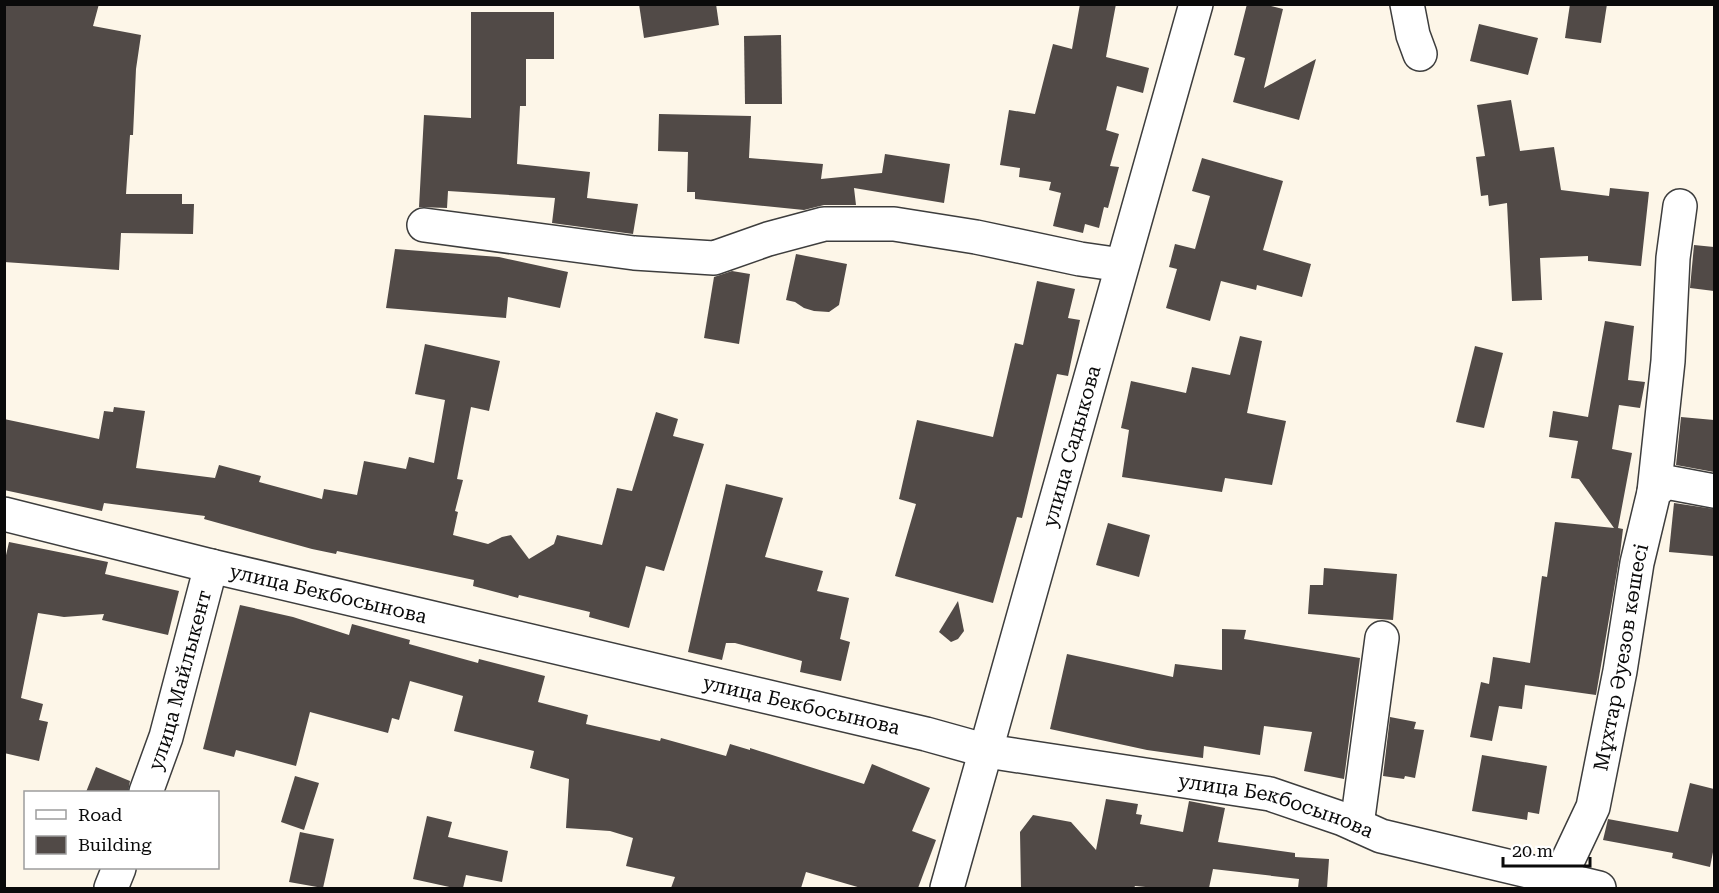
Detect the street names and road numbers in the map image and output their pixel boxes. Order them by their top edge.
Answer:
street label: улица Садыкова [1037,362,1106,530]
street label: Мұхтар Әуезов көшесі [1588,541,1653,773]
street label: улица Бекбосынова [227,559,430,628]
street label: улица Майлыкент [143,588,216,773]
street label: улица Бекбосынова [701,670,903,740]
street label: улица Бекбосынова [1177,768,1378,843]

